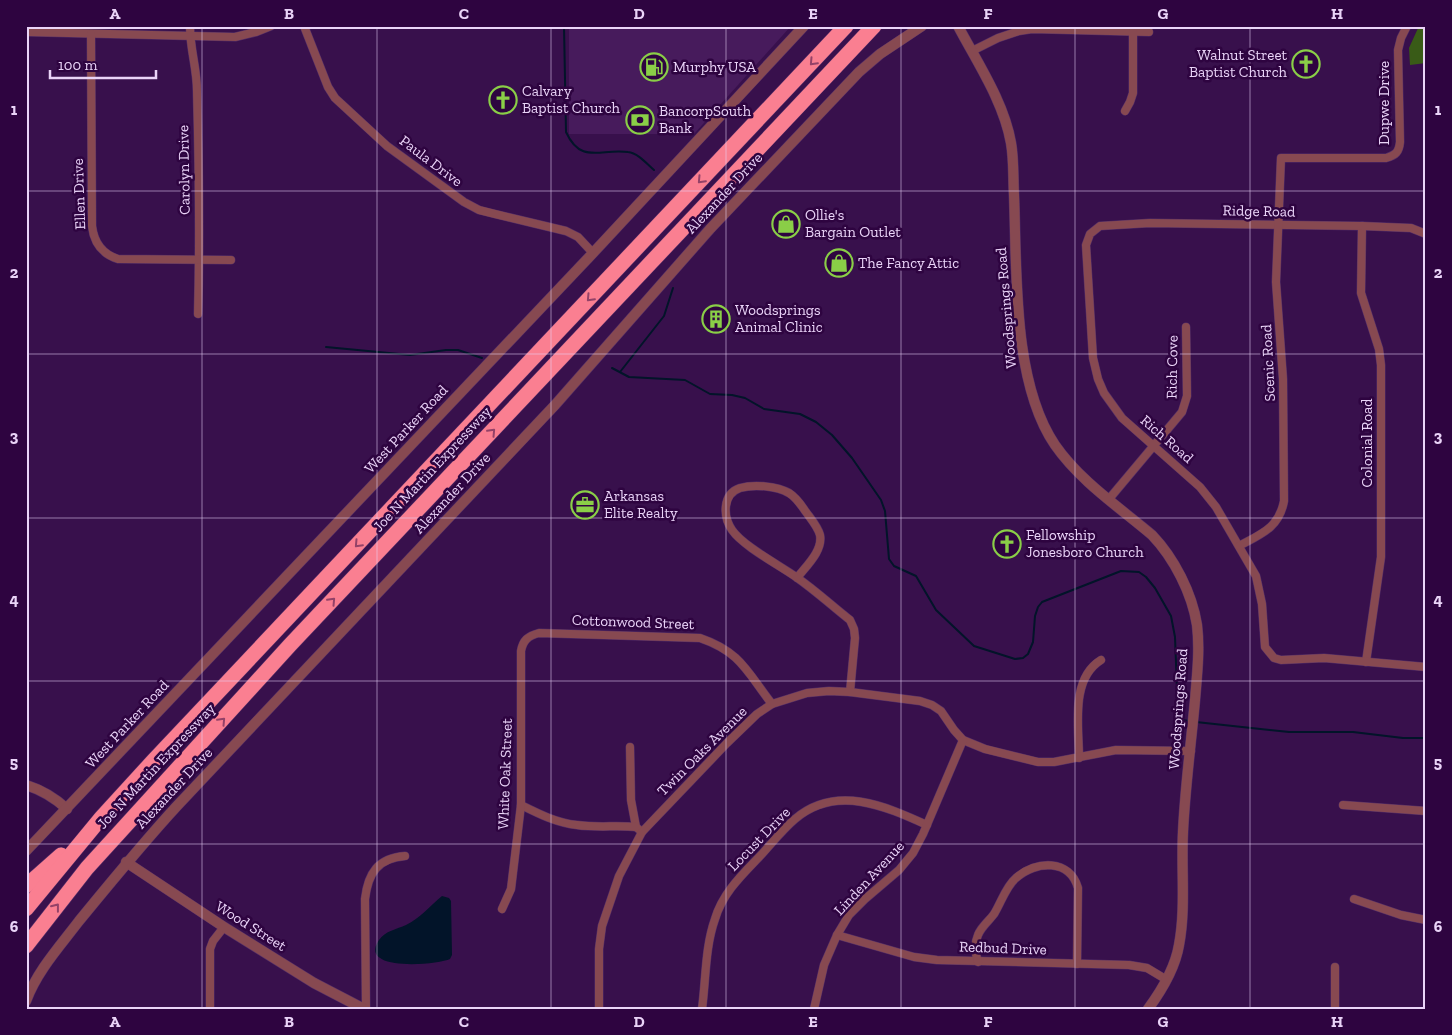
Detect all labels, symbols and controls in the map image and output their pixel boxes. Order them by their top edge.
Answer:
text: A [110,4,121,23]
text: B [284,4,294,23]
text: C [459,4,469,23]
text: D [633,4,645,23]
text: E [808,4,818,23]
text: F [983,4,993,23]
text: G [1158,4,1169,23]
text: H [1331,4,1343,23]
place label: Walnut Street Baptist Church [1189,46,1288,81]
scale bar [50,48,156,80]
church icon: Walnut Street Baptist Church [1291,49,1321,79]
fuel station icon: Murphy USA [639,52,669,82]
text: 100 m [58,56,97,74]
one-way arrow [810,56,819,65]
place label: Murphy USA [673,58,756,76]
street label: Dupwe Drive [1375,61,1393,145]
place label: Calvary Baptist Church [522,82,621,117]
church icon: Calvary Baptist Church [488,85,518,115]
text: 1 [11,100,18,119]
text: 1 [1435,100,1442,119]
place label: BancorpSouth Bank [659,102,752,137]
bank icon: BancorpSouth Bank [625,105,655,135]
street label: Carolyn Drive [174,125,194,215]
street label: Paula Drive [396,132,466,190]
street label: Alexander Drive [682,149,766,237]
street label: Ellen Drive [69,158,89,230]
one-way arrow [698,174,707,183]
street label: Ridge Road [1223,201,1296,221]
place label: Ollie's Bargain Outlet [805,206,901,241]
shop icon: Ollie's Bargain Outlet [771,209,801,239]
street label: Woodsprings Road [992,246,1020,369]
shop icon: The Fancy Attic [824,248,854,278]
place label: The Fancy Attic [858,254,959,272]
text: 2 [10,263,19,282]
text: 2 [1434,263,1443,282]
one-way arrow [587,292,596,301]
place label: Woodsprings Animal Clinic [735,301,823,336]
building icon: Woodsprings Animal Clinic [701,304,731,334]
street label: Scenic Road [1257,323,1279,402]
street label: Rich Cove [1162,335,1182,399]
street label: West Parker Road [360,381,452,477]
street label: Colonial Road [1358,398,1376,487]
street label: Joe N Martin Expressway [369,402,495,535]
street label: Rich Road [1137,411,1198,467]
text: 3 [10,427,19,446]
text: 3 [1434,427,1443,446]
one-way arrow [486,429,495,438]
street label: Alexander Drive [410,449,494,537]
place label: Arkansas Elite Realty [604,487,678,522]
office icon: Arkansas Elite Realty [570,490,600,520]
place label: Fellowship Jonesboro Church [1026,526,1144,561]
church icon: Fellowship Jonesboro Church [992,529,1022,559]
one-way arrow [355,538,364,547]
text: 4 [9,590,19,609]
text: 4 [1433,590,1443,609]
one-way arrow [326,598,335,607]
street label: Cottonwood Street [572,611,695,633]
street label: Woodsprings Road [1165,647,1191,770]
street label: West Parker Road [81,676,173,772]
street label: Joe N Martin Expressway [93,699,219,832]
street label: Twin Oaks Avenue [653,702,751,800]
one-way arrow [216,717,225,726]
street label: White Oak Street [494,718,516,830]
street label: Alexander Drive [132,744,216,832]
text: 5 [10,753,18,772]
text: 5 [1434,753,1442,772]
street label: Locust Drive [724,803,794,875]
street label: Linden Avenue [830,837,908,919]
street label: Wood Street [212,897,290,955]
one-way arrow [50,904,59,913]
text: 6 [10,917,19,936]
text: 6 [1434,917,1443,936]
street label: Redbud Drive [959,937,1047,959]
text: A [110,1012,121,1031]
text: B [284,1012,294,1031]
text: C [459,1012,469,1031]
text: D [633,1012,645,1031]
text: E [808,1012,818,1031]
text: F [983,1012,993,1031]
text: G [1158,1012,1169,1031]
text: H [1331,1012,1343,1031]

